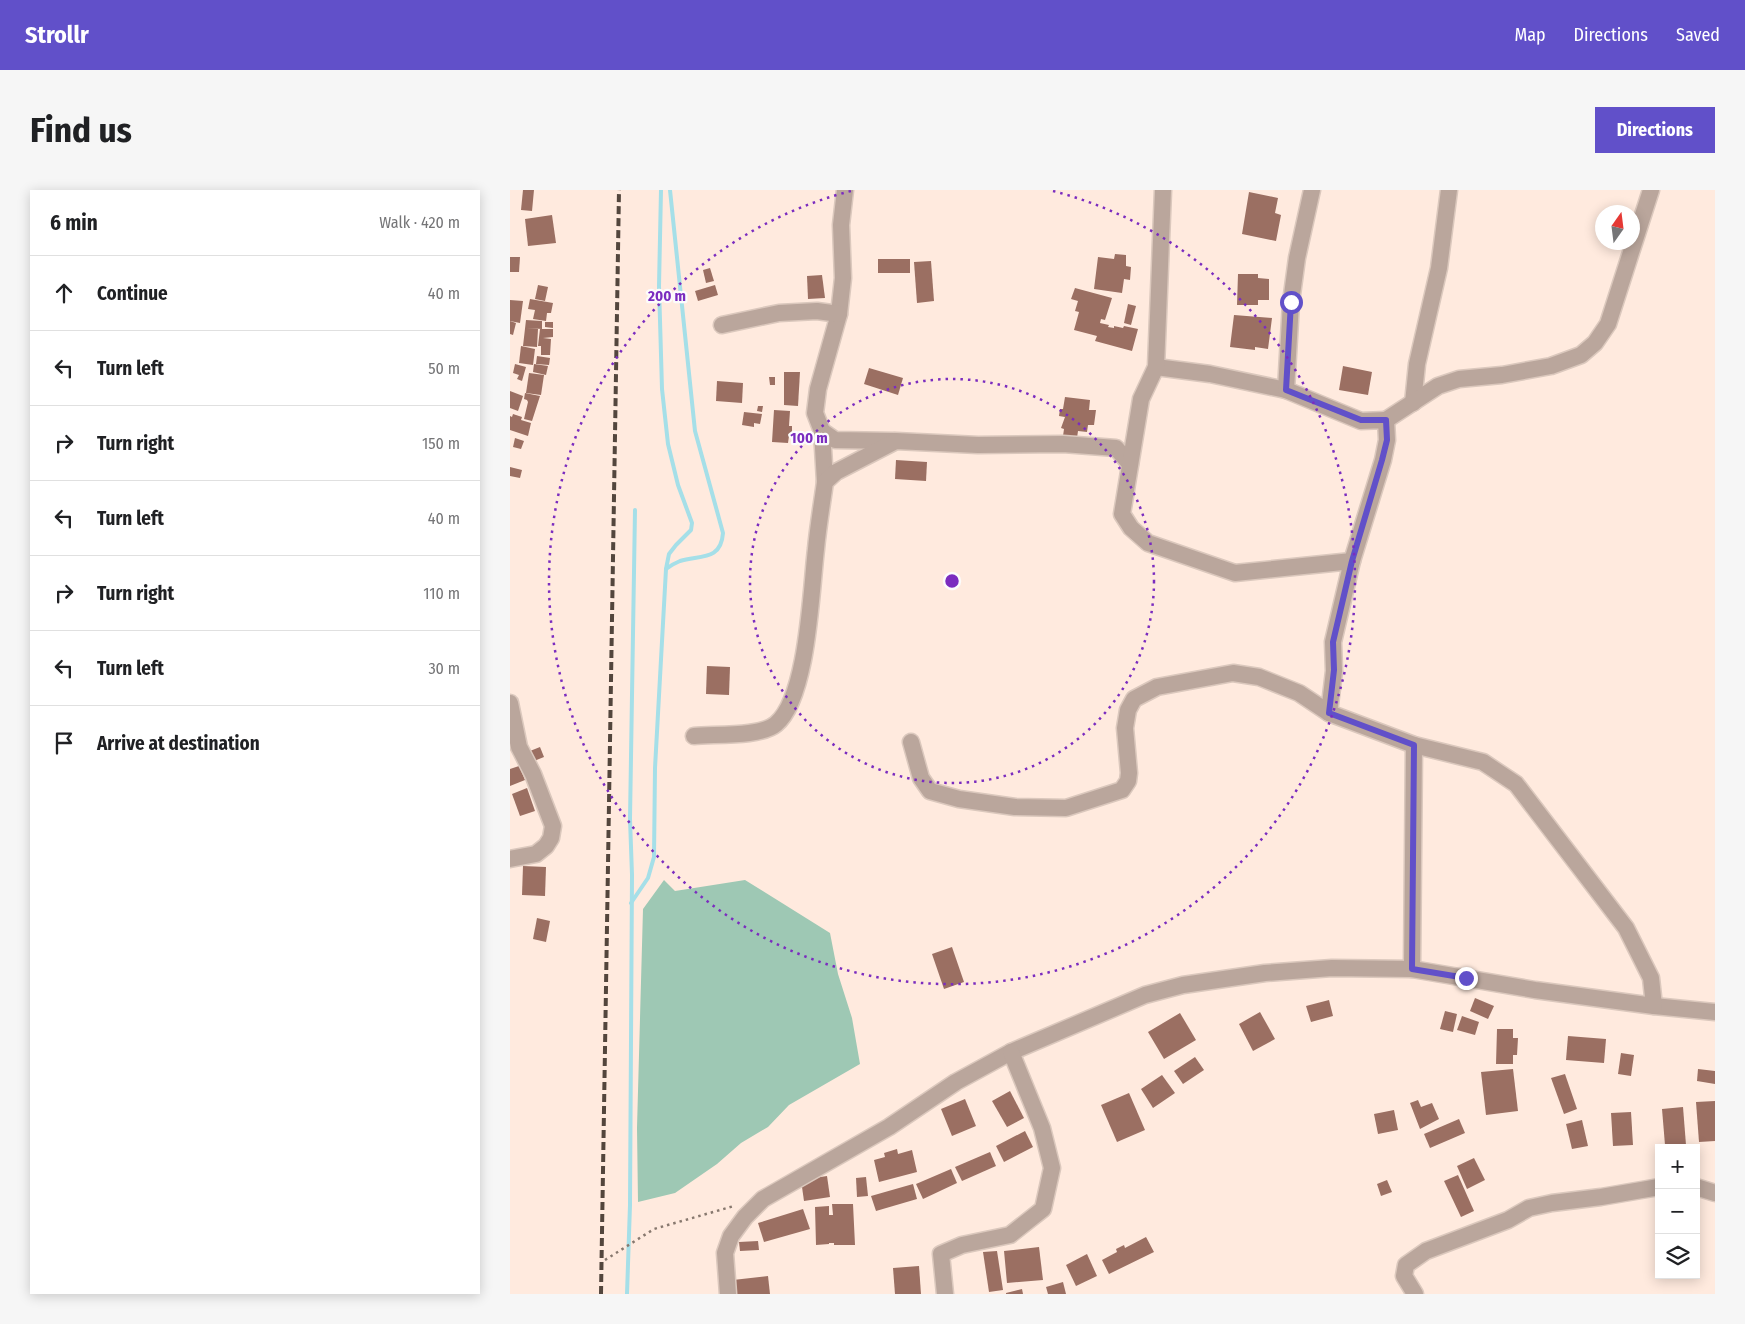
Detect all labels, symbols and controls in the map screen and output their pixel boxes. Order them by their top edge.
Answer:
text: Strollr [25,21,89,49]
text: Map [1514,24,1546,46]
text: Directions [1574,24,1648,46]
text: Saved [1676,24,1720,46]
button: Directions [1595,107,1715,153]
text: Find us [30,109,132,151]
north arrow [1595,205,1640,250]
text: 6 min [50,210,98,236]
text: Walk · 420 m [379,213,460,232]
icon: ahead [50,279,78,307]
text: Continue [97,282,168,305]
text: 40 m [428,284,460,303]
text: 200 m [647,287,686,305]
route start [1280,291,1303,314]
icon: left [50,354,78,382]
text: Turn left [97,357,164,380]
text: 50 m [428,359,460,378]
icon: right [50,429,78,457]
text: 100 m [790,429,828,447]
text: Turn right [97,432,174,455]
text: 150 m [422,434,460,453]
icon: left [50,504,78,532]
text: Turn left [97,507,164,530]
text: 40 m [428,509,460,528]
centre of rings [943,572,961,590]
icon: right [50,579,78,607]
text: Turn right [97,582,174,605]
text: 110 m [423,584,460,603]
icon: left [50,654,78,682]
text: Turn left [97,657,164,680]
text: 30 m [428,659,460,678]
icon: arrive [50,729,78,757]
text: Arrive at destination [97,732,260,755]
route end [1455,967,1478,990]
map controls [1655,1144,1700,1279]
button: + [1655,1144,1700,1189]
button: − [1655,1189,1700,1234]
button: layers [1655,1234,1700,1279]

